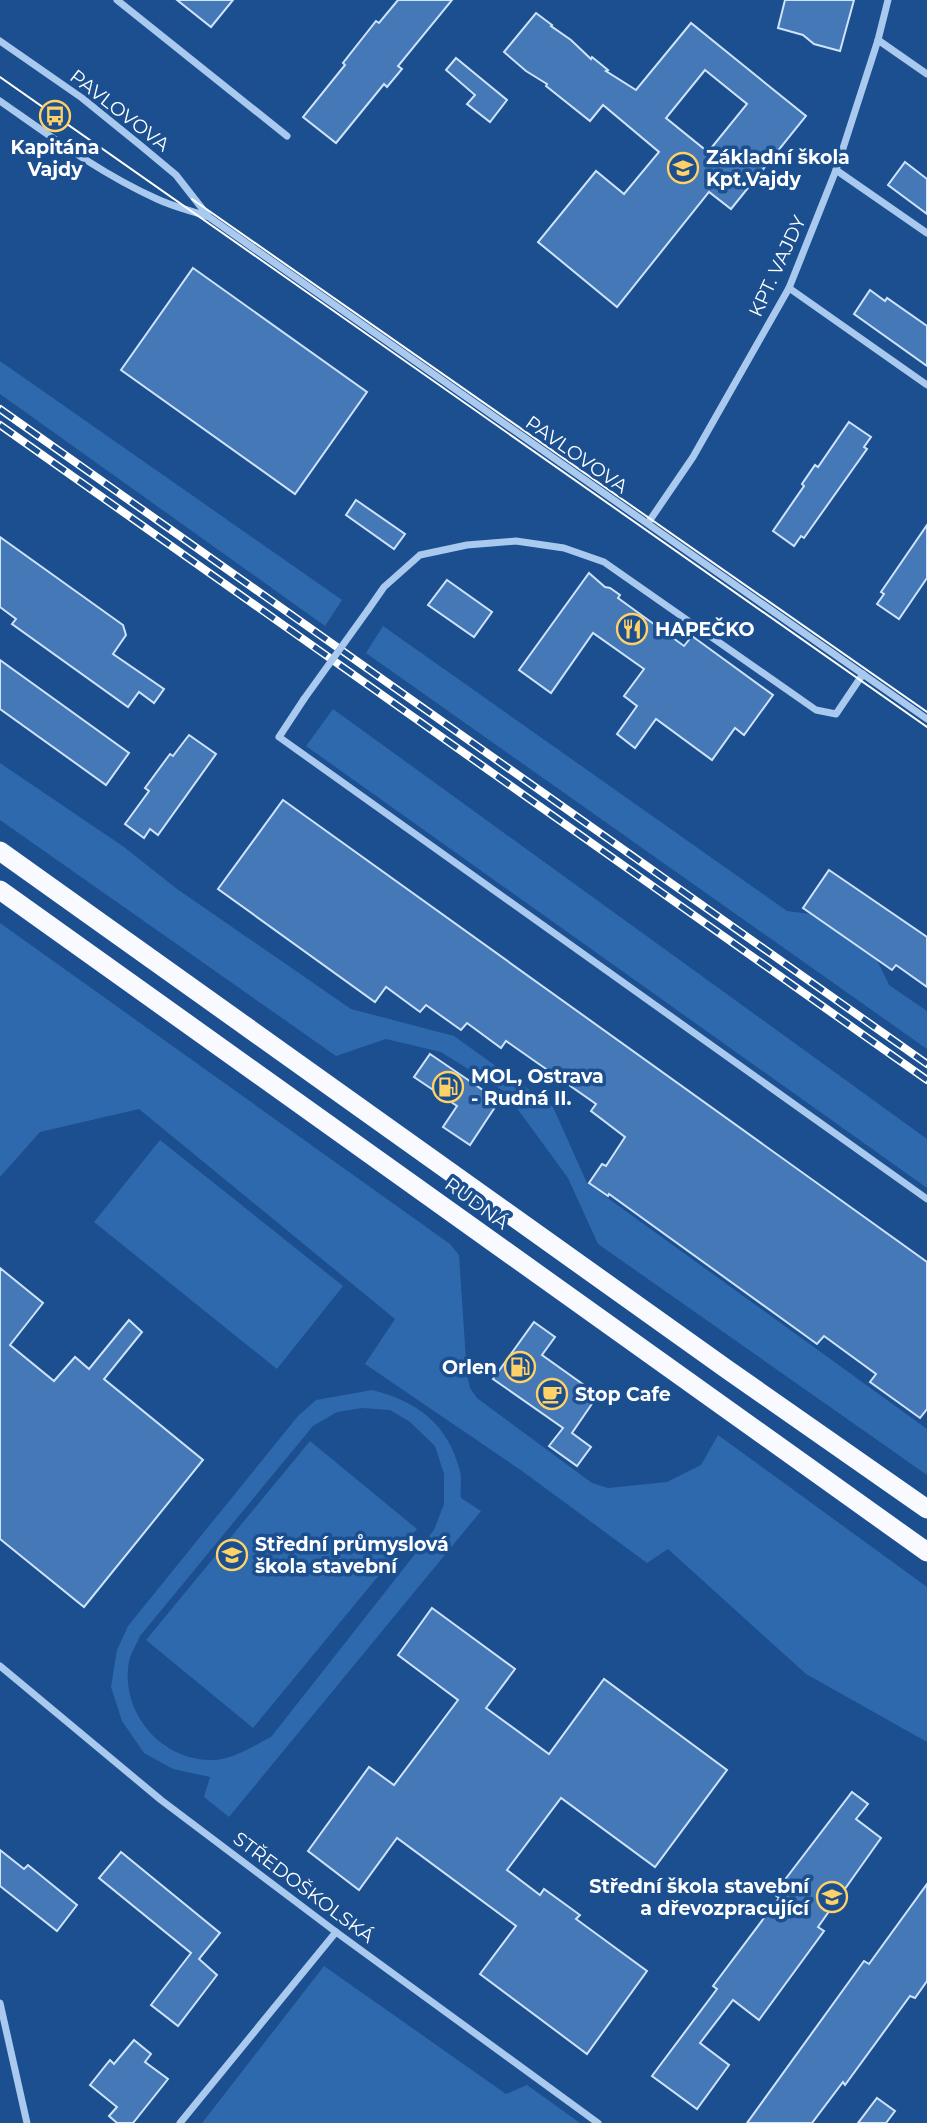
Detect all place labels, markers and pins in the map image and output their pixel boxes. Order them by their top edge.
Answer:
bus stop icon: Kapitána Vajdy [38,99,72,133]
place label: Kapitána Vajdy [11,136,99,181]
place label: Základní škola Kpt.Vajdy [706,146,850,191]
school or university icon: Základní škola Kpt.Vajdy [666,151,700,185]
restaurant icon: HAPEČKO [615,612,649,646]
place label: HAPEČKO [655,617,755,641]
place label: MOL, Ostrava - Rudná II. [471,1065,604,1110]
fuel station icon: MOL, Ostrava - Rudná II. [431,1070,465,1104]
fuel station icon: Orlen [503,1350,537,1384]
place label: Orlen [442,1356,497,1379]
cafe icon: Stop Cafe [535,1377,569,1411]
place label: Stop Cafe [575,1383,671,1406]
place label: Střední průmyslová škola stavební [255,1533,449,1578]
school or university icon: Střední průmyslová škola stavební [215,1538,249,1572]
place label: Střední škola stavební a dřevozpracující [589,1875,810,1920]
school or university icon: Střední škola stavební a dřevozpracující [815,1880,849,1914]

